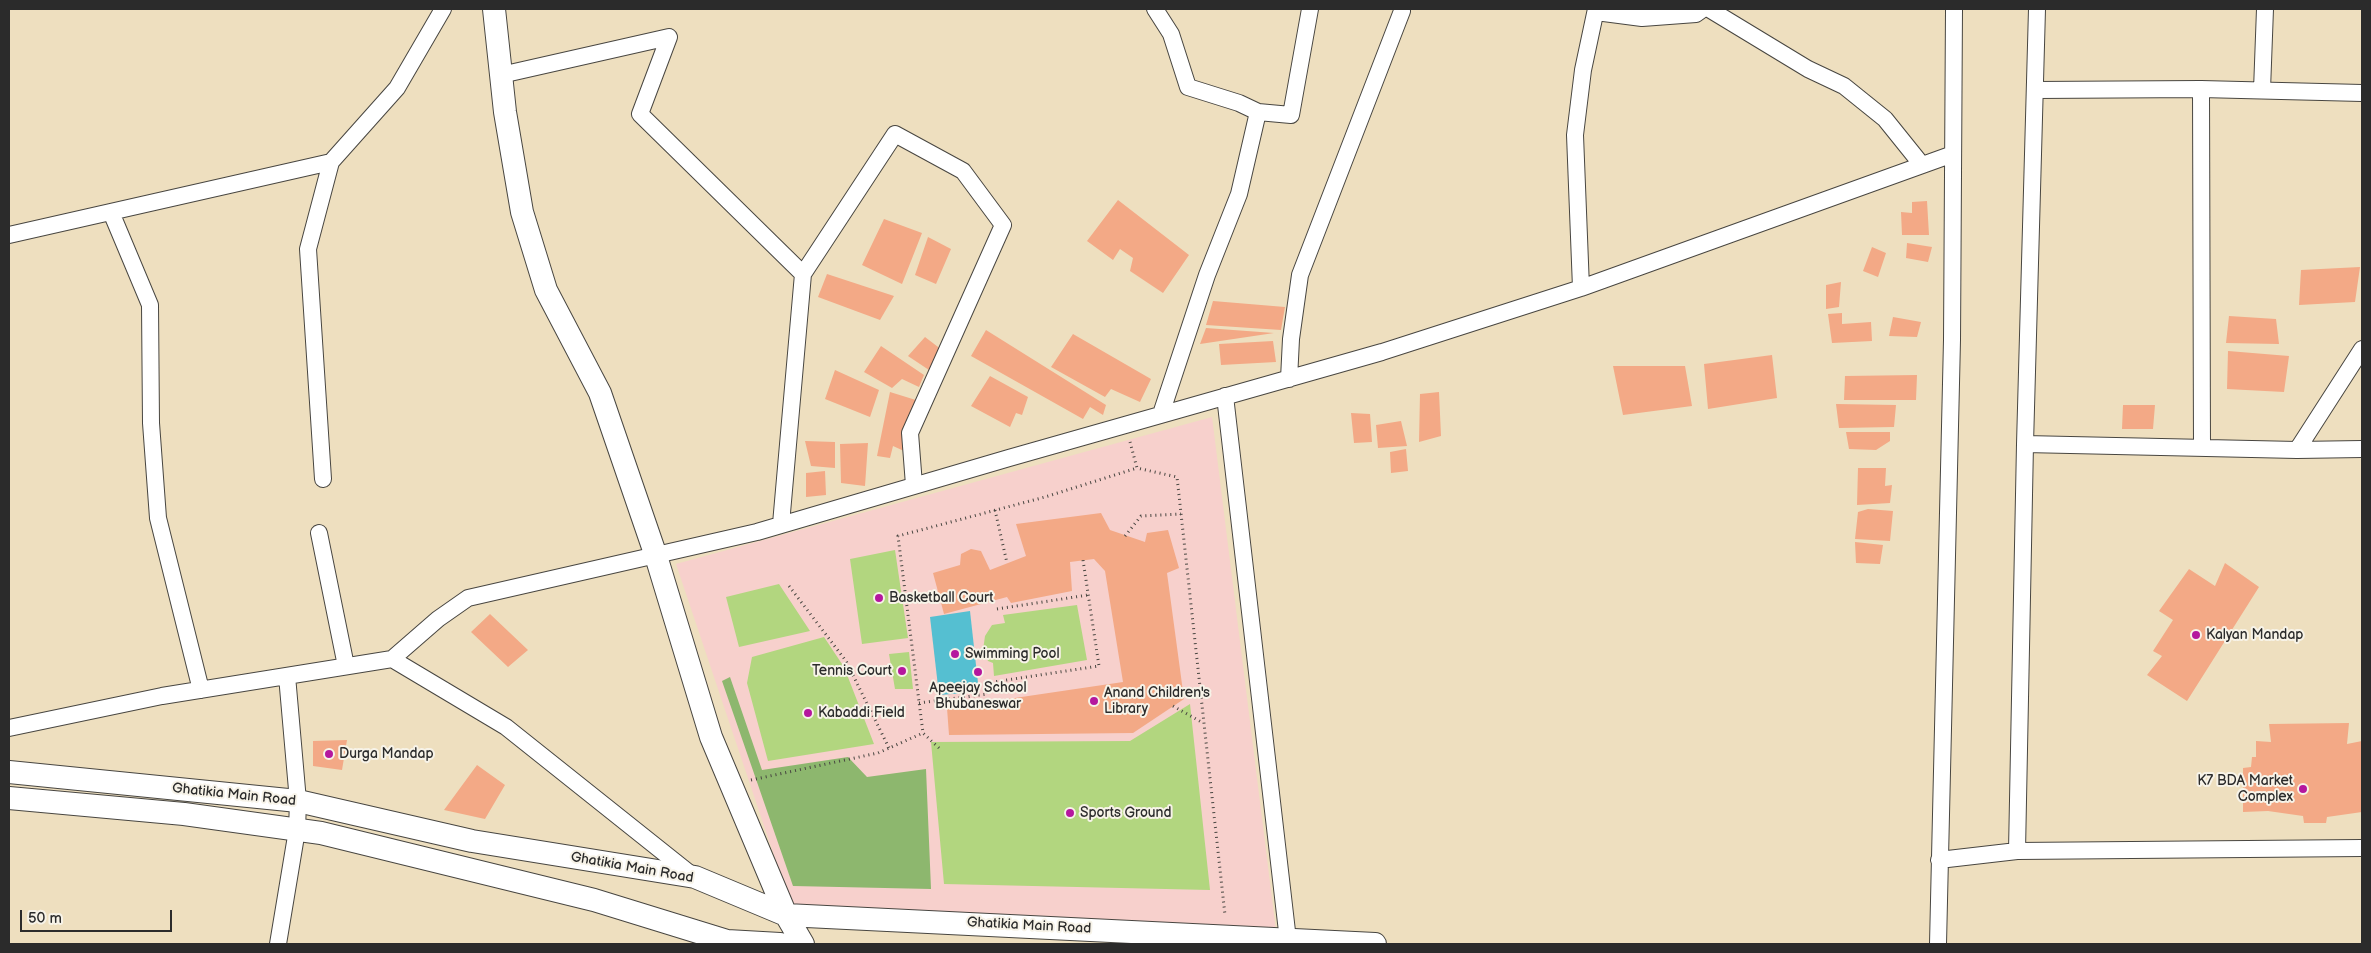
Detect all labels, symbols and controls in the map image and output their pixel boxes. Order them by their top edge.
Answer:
place label: Basketball Court [889,590,994,606]
marker: Basketball Court [873,592,885,604]
place label: Kalyan Mandap [2206,627,2303,643]
marker: Kalyan Mandap [2190,629,2202,641]
place label: Swimming Pool [965,646,1060,662]
marker: Swimming Pool [949,648,961,660]
place label: Tennis Court [812,663,892,679]
marker: Tennis Court [896,665,908,677]
marker: Apeejay School Bhubaneswar [972,666,984,678]
place label: Apeejay School Bhubaneswar [929,680,1027,712]
place label: Anand Children's Library [1104,685,1210,718]
marker: Anand Children's Library [1088,695,1100,707]
place label: Kabaddi Field [818,705,905,721]
marker: Kabaddi Field [802,707,814,719]
place label: Durga Mandap [339,746,434,762]
marker: Durga Mandap [323,748,335,760]
place label: K7 BDA Market Complex [2197,773,2293,806]
street label: Ghatikia Main Road [171,780,297,810]
marker: K7 BDA Market Complex [2297,783,2309,795]
place label: Sports Ground [1080,805,1171,821]
marker: Sports Ground [1064,807,1076,819]
street label: Ghatikia Main Road [569,849,695,887]
scale bar [22,900,175,932]
text: 50 m [28,909,62,928]
street label: Ghatikia Main Road [966,914,1092,938]

